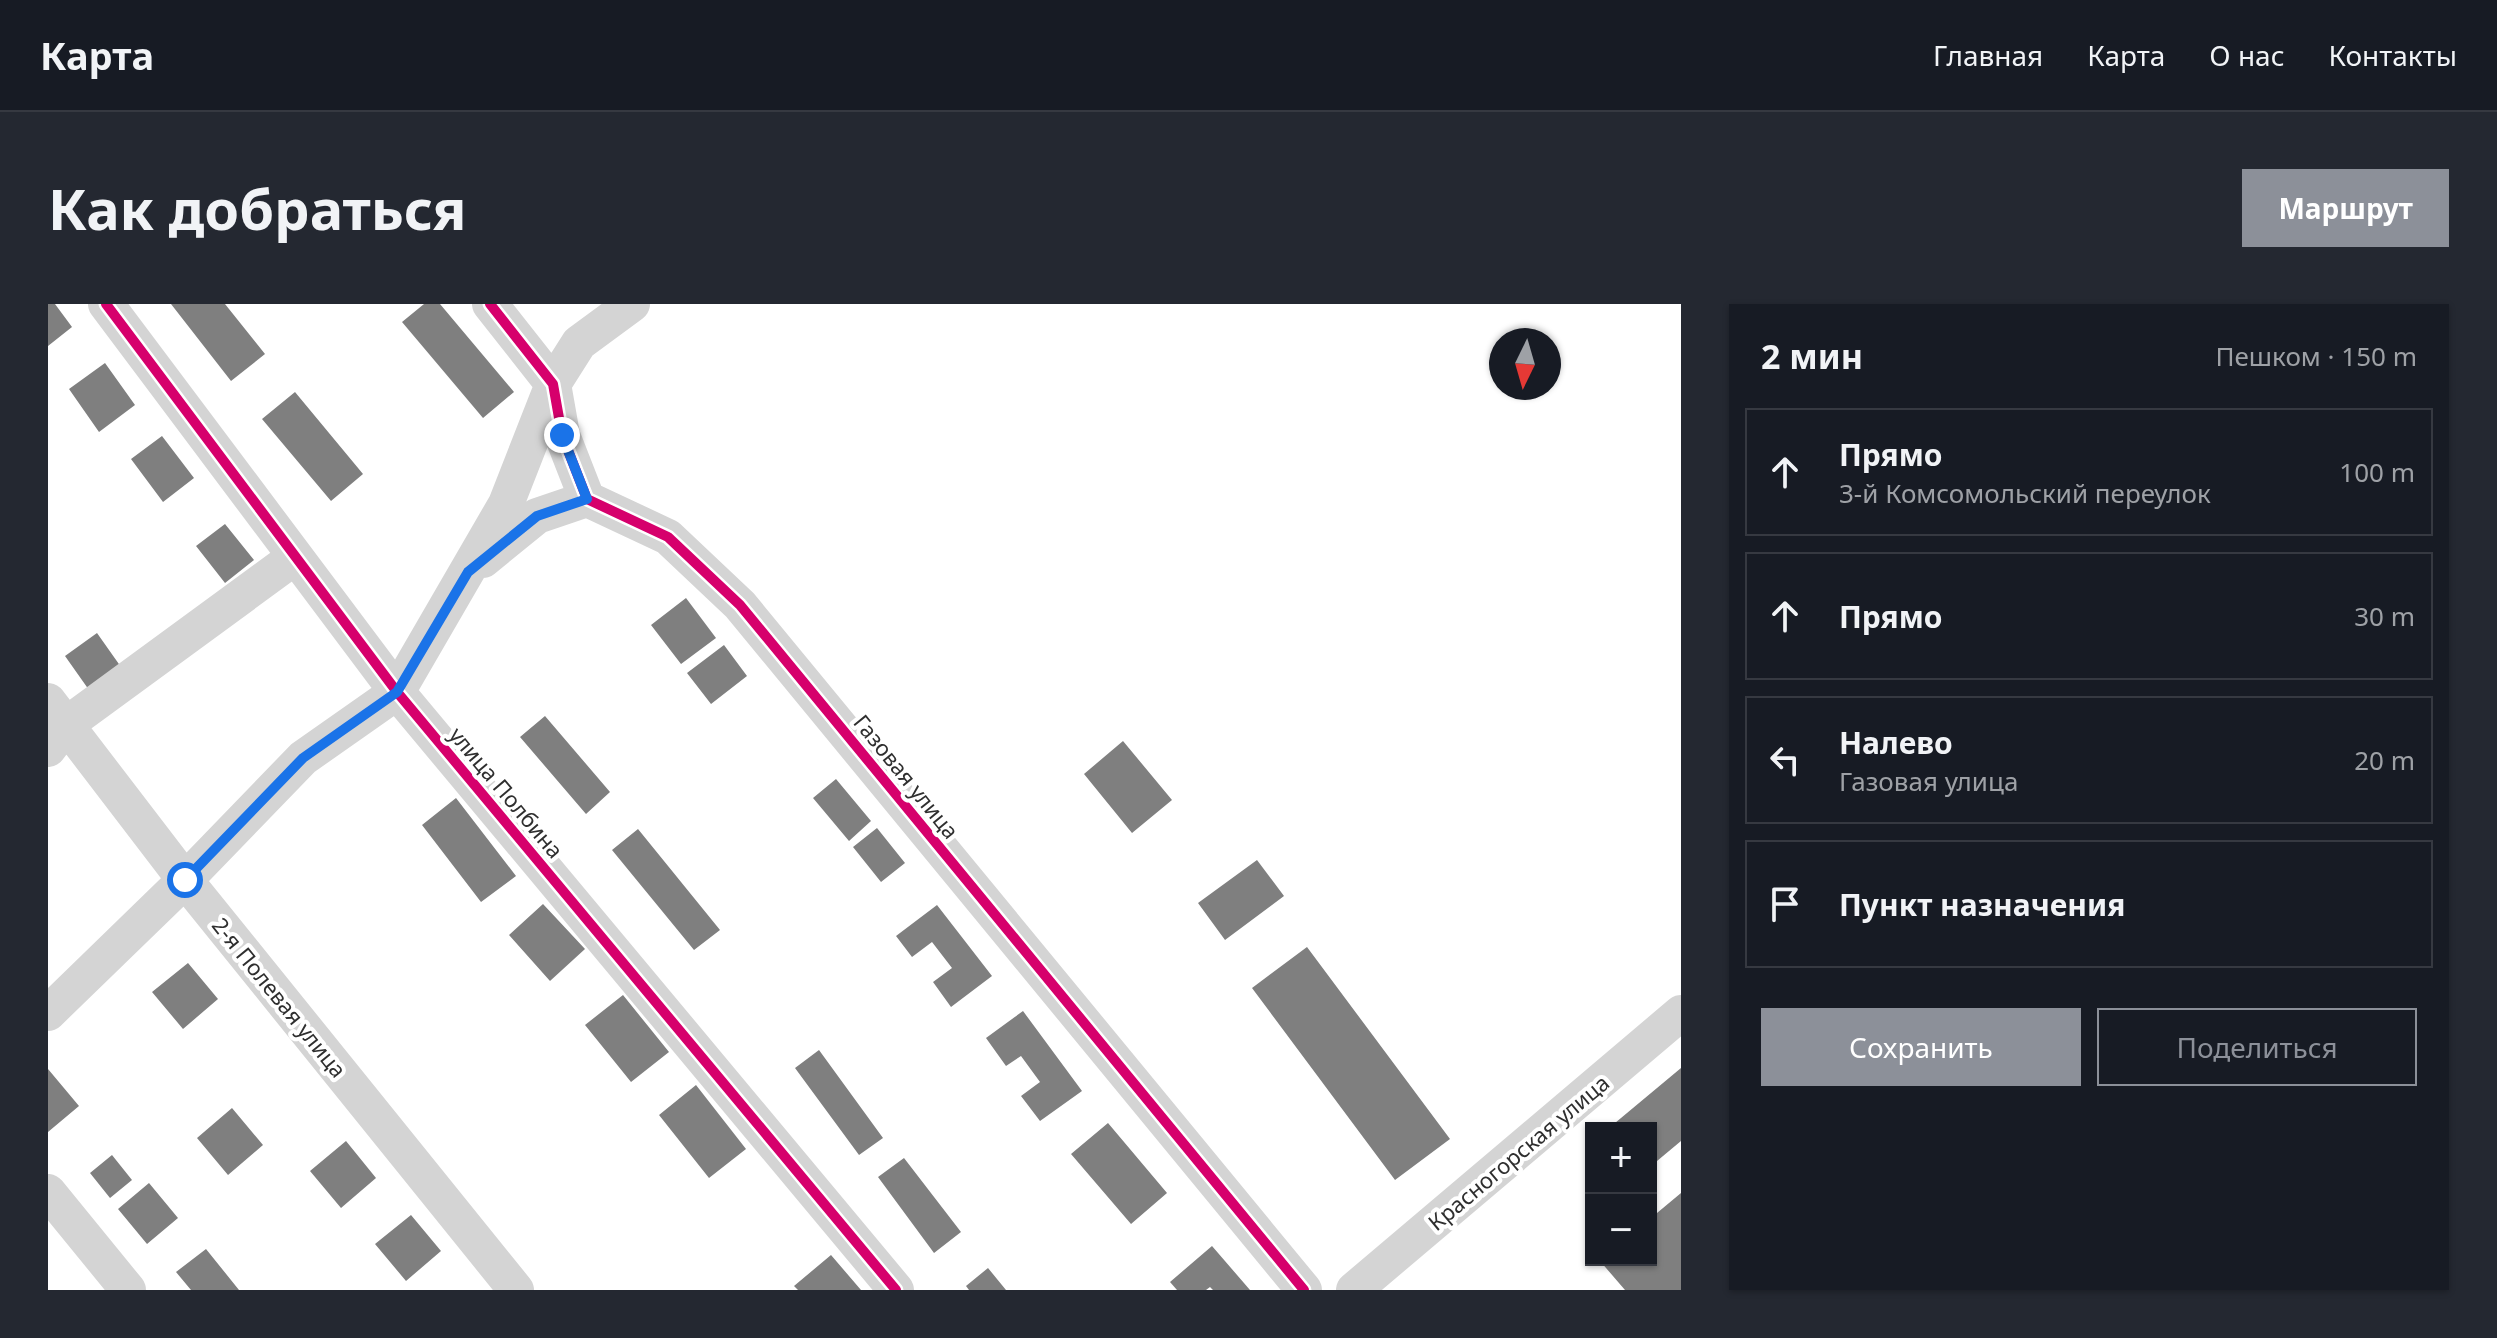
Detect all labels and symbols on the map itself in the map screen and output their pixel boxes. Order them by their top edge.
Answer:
north arrow [1489,328,1561,400]
route end [544,417,580,453]
street label: Газовая улица [848,708,966,844]
street label: улица Полбина [443,720,571,864]
route start [167,862,203,898]
street label: 2-я Полевая улица [206,911,354,1083]
street label: Красногорская улица [1421,1067,1615,1237]

